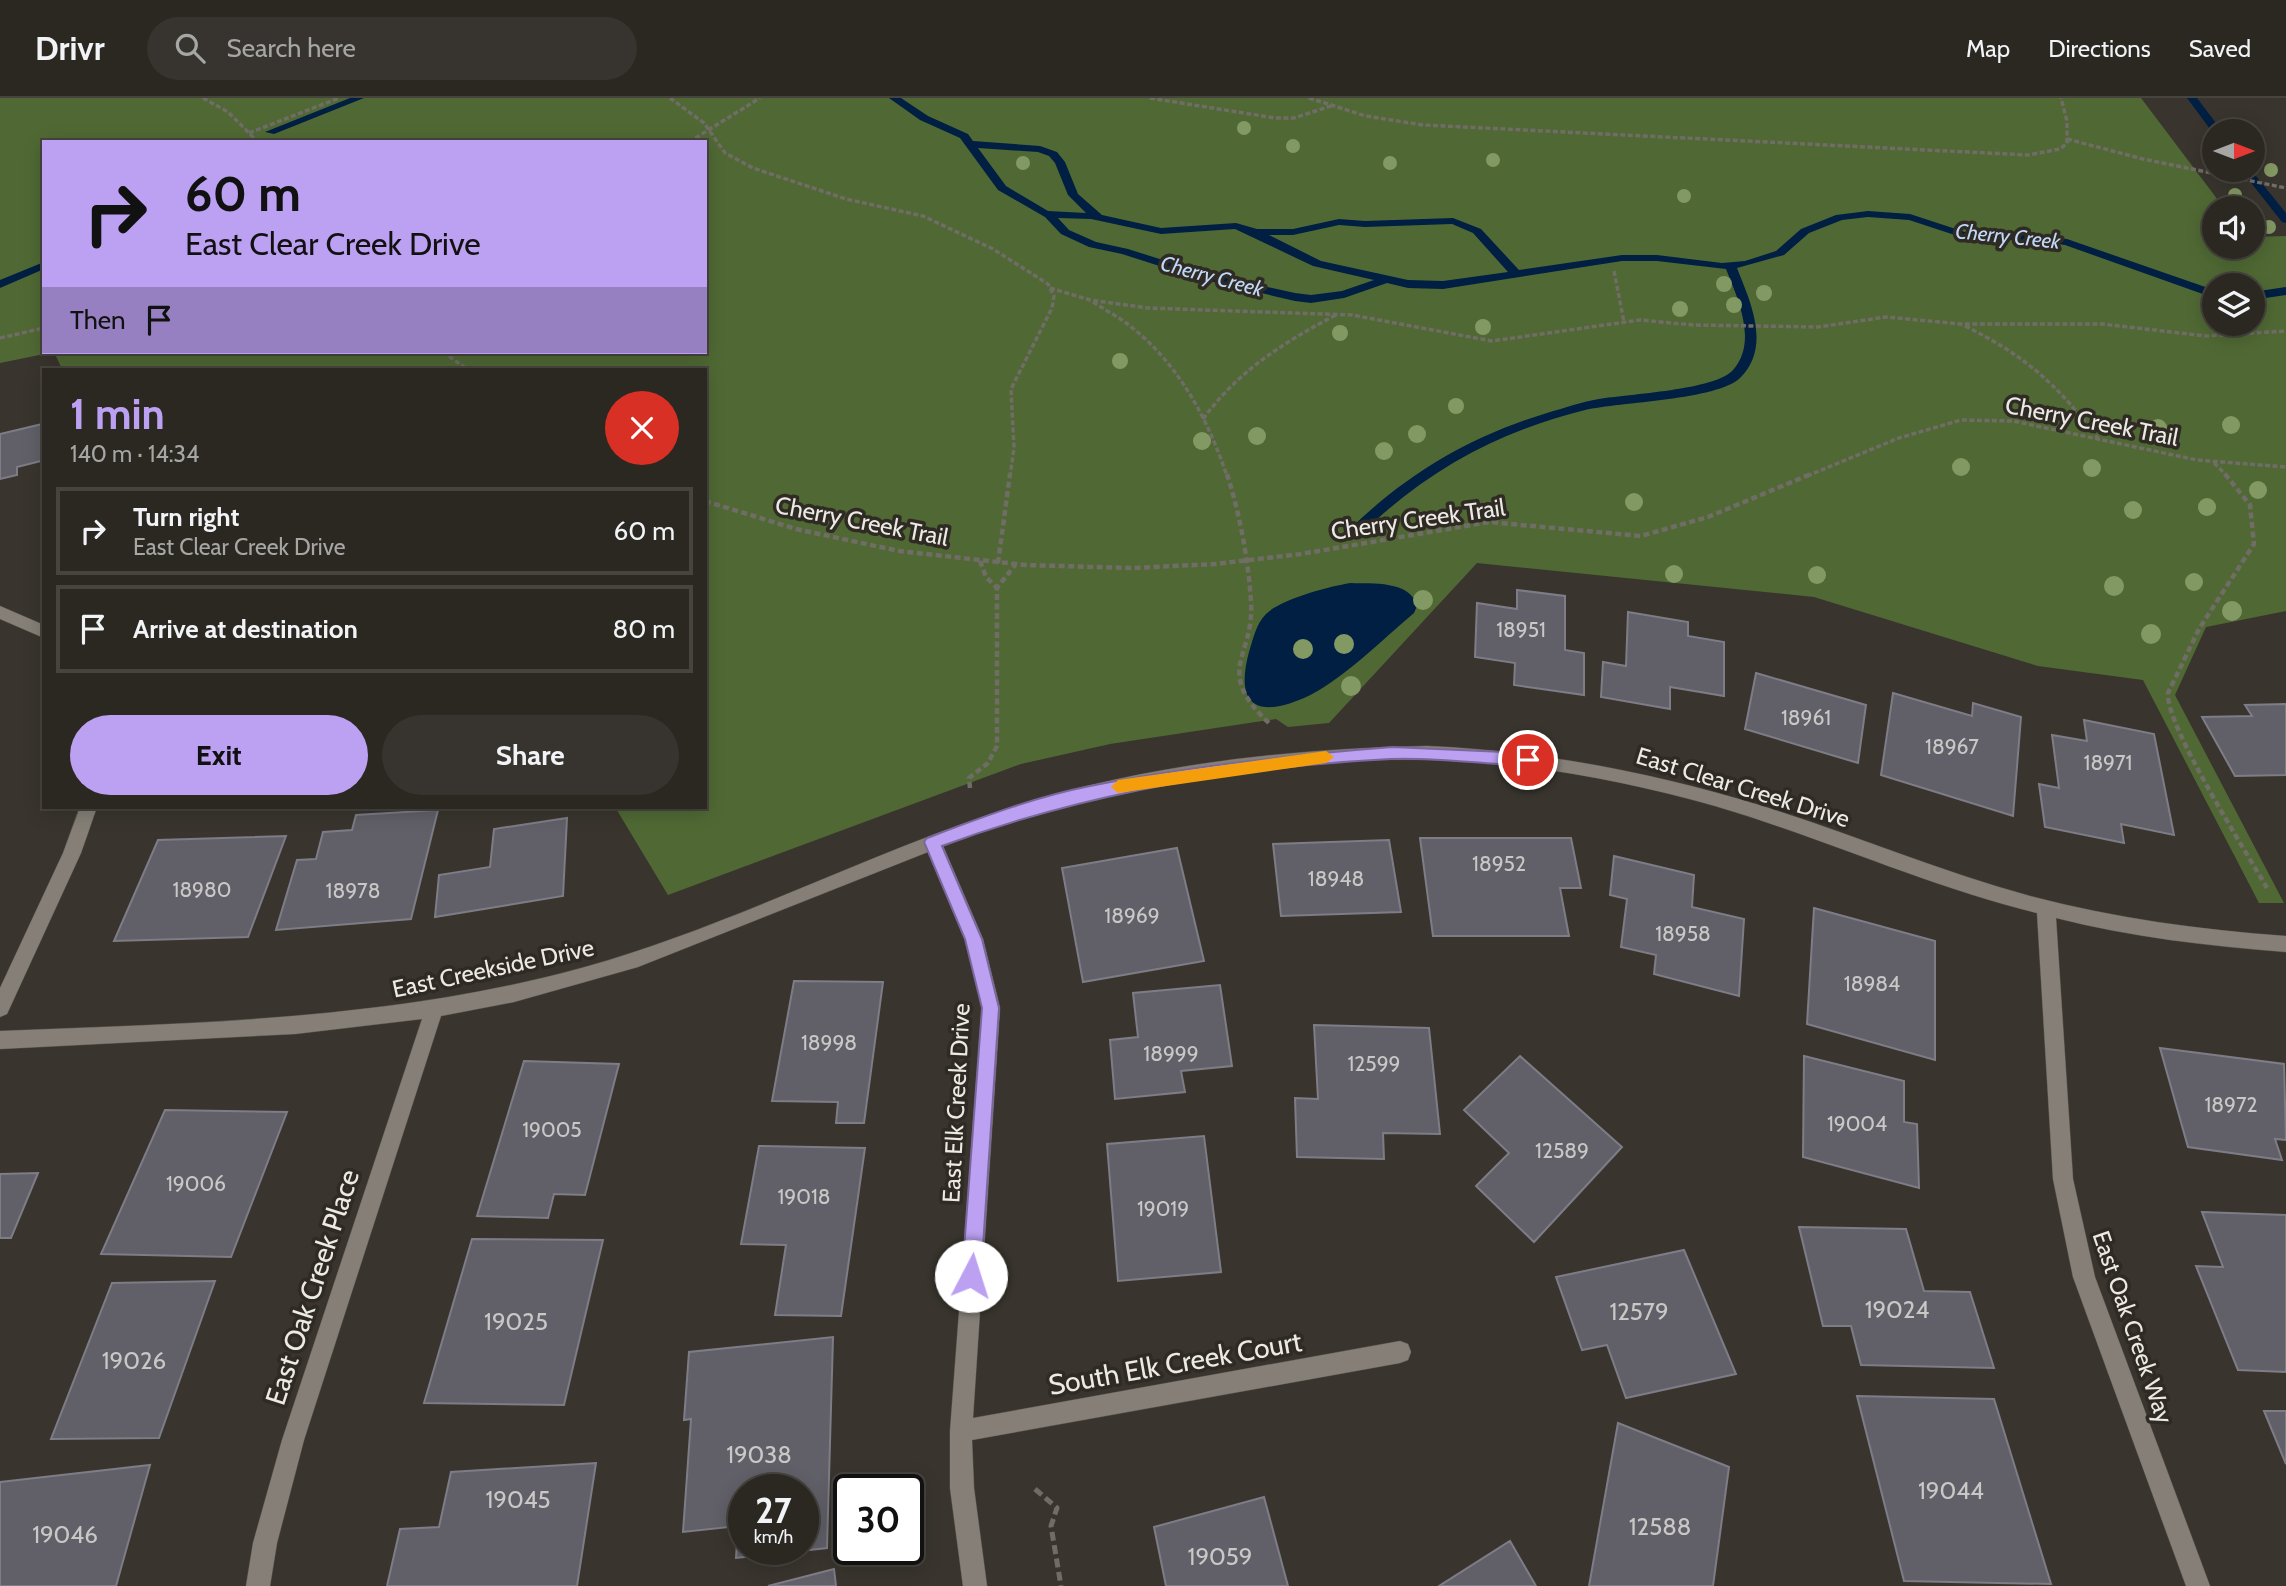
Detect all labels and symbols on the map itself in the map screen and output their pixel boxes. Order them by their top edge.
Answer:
north arrow [2202,119,2264,182]
water label: Cherry Creek [1954,218,2063,254]
water label: Cherry Creek [1158,250,1267,302]
street label: Cherry Creek Trail [2003,390,2181,452]
street label: Cherry Creek Trail [773,490,951,552]
street label: Cherry Creek Trail [1329,492,1507,546]
house number: 18951 [1496,617,1546,642]
house number: 18961 [1781,705,1831,730]
pin [1498,730,1558,790]
house number: 18967 [1925,734,1979,759]
street label: East Clear Creek Drive [1633,741,1853,833]
house number: 18971 [2084,750,2132,775]
house number: 18952 [1472,851,1526,876]
house number: 18948 [1308,866,1364,891]
house number: 18980 [173,877,231,902]
house number: 18978 [326,878,380,903]
house number: 18969 [1104,903,1160,928]
house number: 18958 [1655,921,1711,946]
street label: East Creekside Drive [390,932,596,1004]
house number: 18984 [1844,971,1900,996]
street label: East Elk Creek Drive [936,1002,976,1204]
house number: 18998 [801,1030,857,1055]
house number: 18999 [1143,1041,1199,1066]
house number: 12599 [1347,1051,1401,1076]
house number: 18972 [2204,1092,2258,1117]
house number: 19004 [1827,1111,1887,1136]
house number: 19005 [522,1117,582,1142]
house number: 12589 [1535,1138,1589,1163]
street label: East Oak Creek Place [258,1165,366,1409]
house number: 19006 [166,1171,226,1196]
house number: 19018 [777,1184,831,1209]
house number: 19019 [1137,1196,1189,1221]
street label: East Oak Creek Way [2086,1227,2180,1427]
position arrow [934,1239,1008,1313]
house number: 19024 [1865,1295,1929,1324]
house number: 12579 [1609,1297,1669,1326]
house number: 19025 [484,1307,548,1336]
street label: South Elk Creek Court [1046,1324,1304,1402]
house number: 19026 [102,1346,166,1375]
house number: 19038 [726,1440,792,1469]
speed limit sign: 30 [833,1474,924,1565]
house number: 19044 [1918,1476,1984,1505]
house number: 19045 [485,1485,551,1514]
house number: 12588 [1629,1512,1691,1541]
house number: 19046 [32,1520,98,1549]
house number: 19059 [1188,1542,1252,1571]

